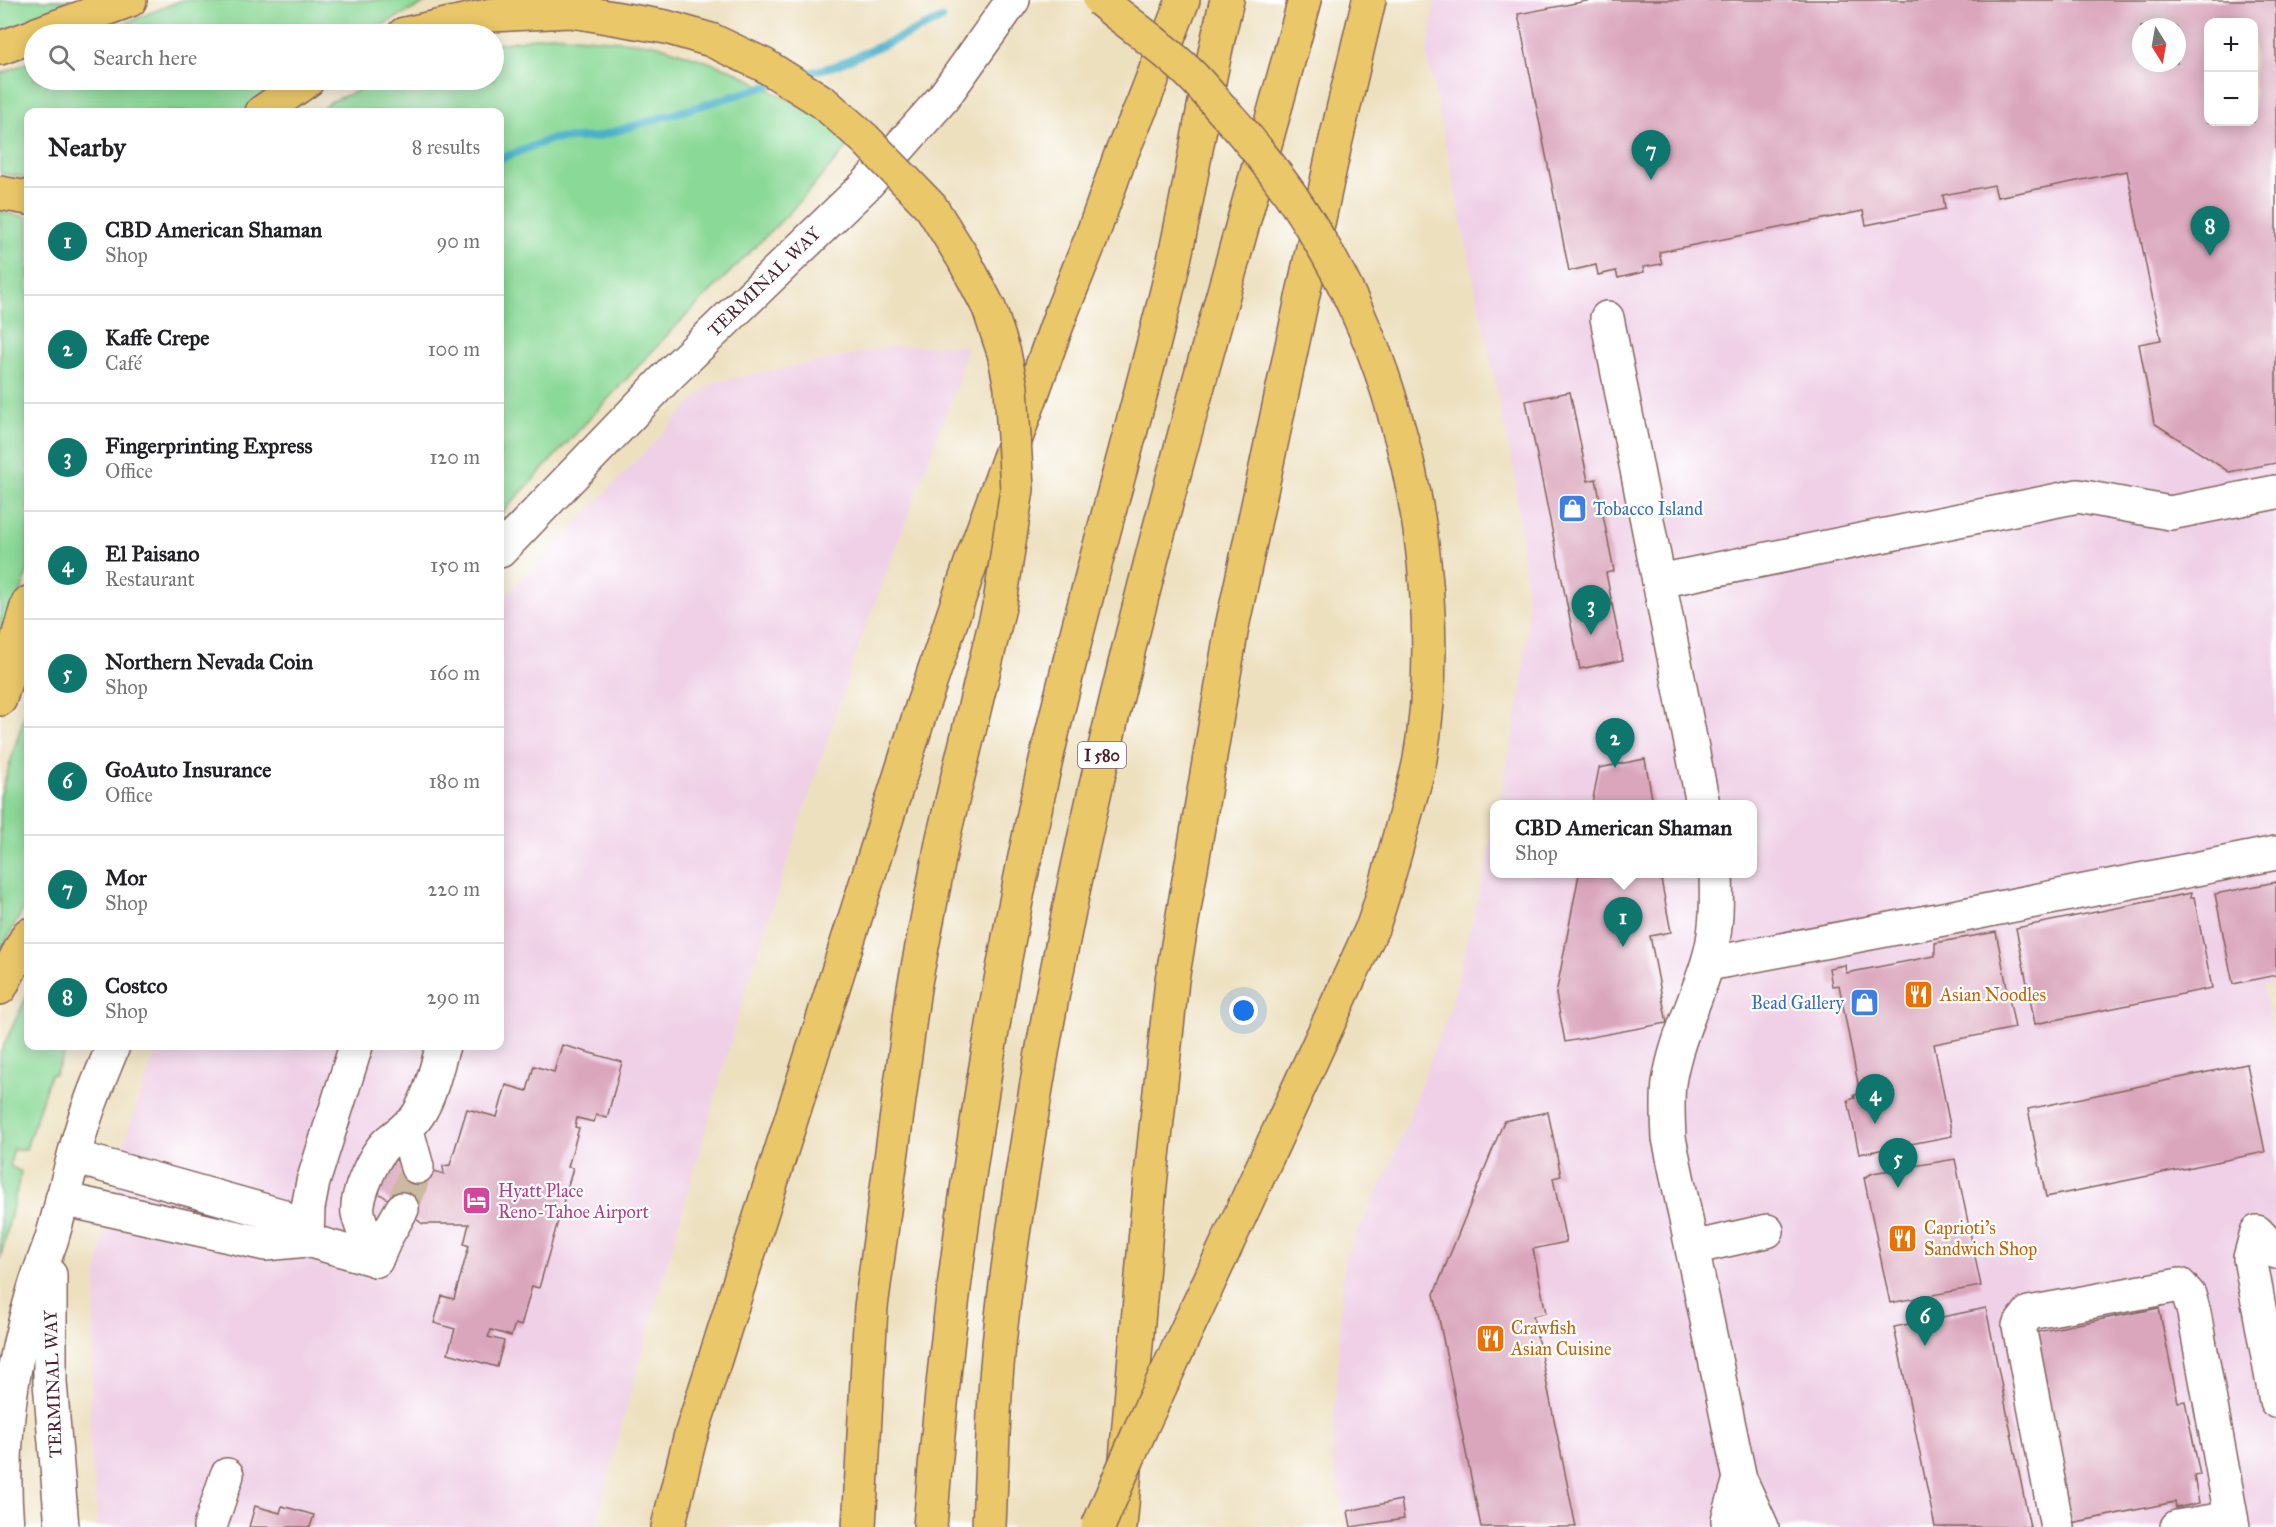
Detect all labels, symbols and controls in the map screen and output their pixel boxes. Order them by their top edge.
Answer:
north arrow [2132,18,2186,72]
map controls [2204,18,2258,126]
button: + [2204,18,2258,72]
search box [24,24,504,90]
icon: search [45,41,78,74]
text: Search here [93,44,197,71]
button: − [2204,72,2258,126]
pin: 7 [1632,130,1670,180]
text: Nearby [48,131,126,163]
text: 8 results [412,135,480,159]
pin: 8 [2190,206,2230,256]
text: CBD American Shaman [105,216,322,243]
street label: TERMINAL WAY [703,222,825,341]
text: 1 [64,229,71,253]
text: 90 m [437,229,480,253]
text: Shop [105,243,148,267]
text: Kaffe Crepe [105,324,209,351]
text: 2 [63,337,72,361]
text: 100 m [428,337,480,361]
text: Café [105,351,142,375]
text: Fingerprinting Express [105,432,313,459]
text: 3 [64,445,72,469]
text: 120 m [429,445,480,469]
text: Office [105,459,153,483]
shop icon: Tobacco Island [1556,493,1588,525]
place label: Tobacco Island [1593,498,1703,520]
text: El Paisano [105,540,199,567]
text: 4 [62,553,73,577]
text: 150 m [430,553,480,577]
text: Restaurant [105,567,195,591]
pin: 3 [1572,586,1610,635]
text: Northern Nevada Coin [105,648,313,675]
text: 5 [63,661,72,685]
text: 160 m [429,661,480,685]
text: Shop [105,675,148,699]
pin: 2 [1596,718,1634,768]
road number: I 580 [1078,742,1126,768]
text: GoAuto Insurance [105,756,271,783]
text: 6 [62,769,73,793]
text: 180 m [429,769,480,793]
text: Office [105,783,153,807]
popup [1490,800,1757,878]
text: CBD American Shaman [1515,814,1732,841]
text: Shop [1515,841,1558,865]
text: Mor [105,864,147,891]
text: 7 [62,877,73,901]
text: 220 m [428,877,480,901]
text: Shop [105,891,148,915]
pin: 1 [1604,898,1642,947]
text: Costco [105,972,168,999]
restaurant icon: Asian Noodles [1903,979,1935,1011]
place label: Asian Noodles [1939,984,2046,1006]
text: 8 [62,985,73,1009]
text: 290 m [427,985,480,1009]
shop icon: Bead Gallery [1849,987,1881,1019]
place label: Bead Gallery [1751,992,1845,1014]
your location [1229,996,1258,1025]
text: Shop [105,999,148,1023]
pin: 4 [1856,1074,1894,1124]
pin: 5 [1878,1138,1918,1188]
place label: Hyatt Place Reno-Tahoe Airport [498,1180,649,1223]
hotel icon: Hyatt Place Reno-Tahoe Airport [461,1185,493,1217]
place label: Caprioti's Sandwich Shop [1924,1217,2037,1260]
restaurant icon: Caprioti's Sandwich Shop [1887,1222,1919,1254]
pin: 6 [1906,1296,1944,1346]
street label: TERMINAL WAY [39,1309,67,1458]
place label: Crawfish Asian Cuisine [1510,1317,1611,1360]
restaurant icon: Crawfish Asian Cuisine [1474,1322,1506,1354]

